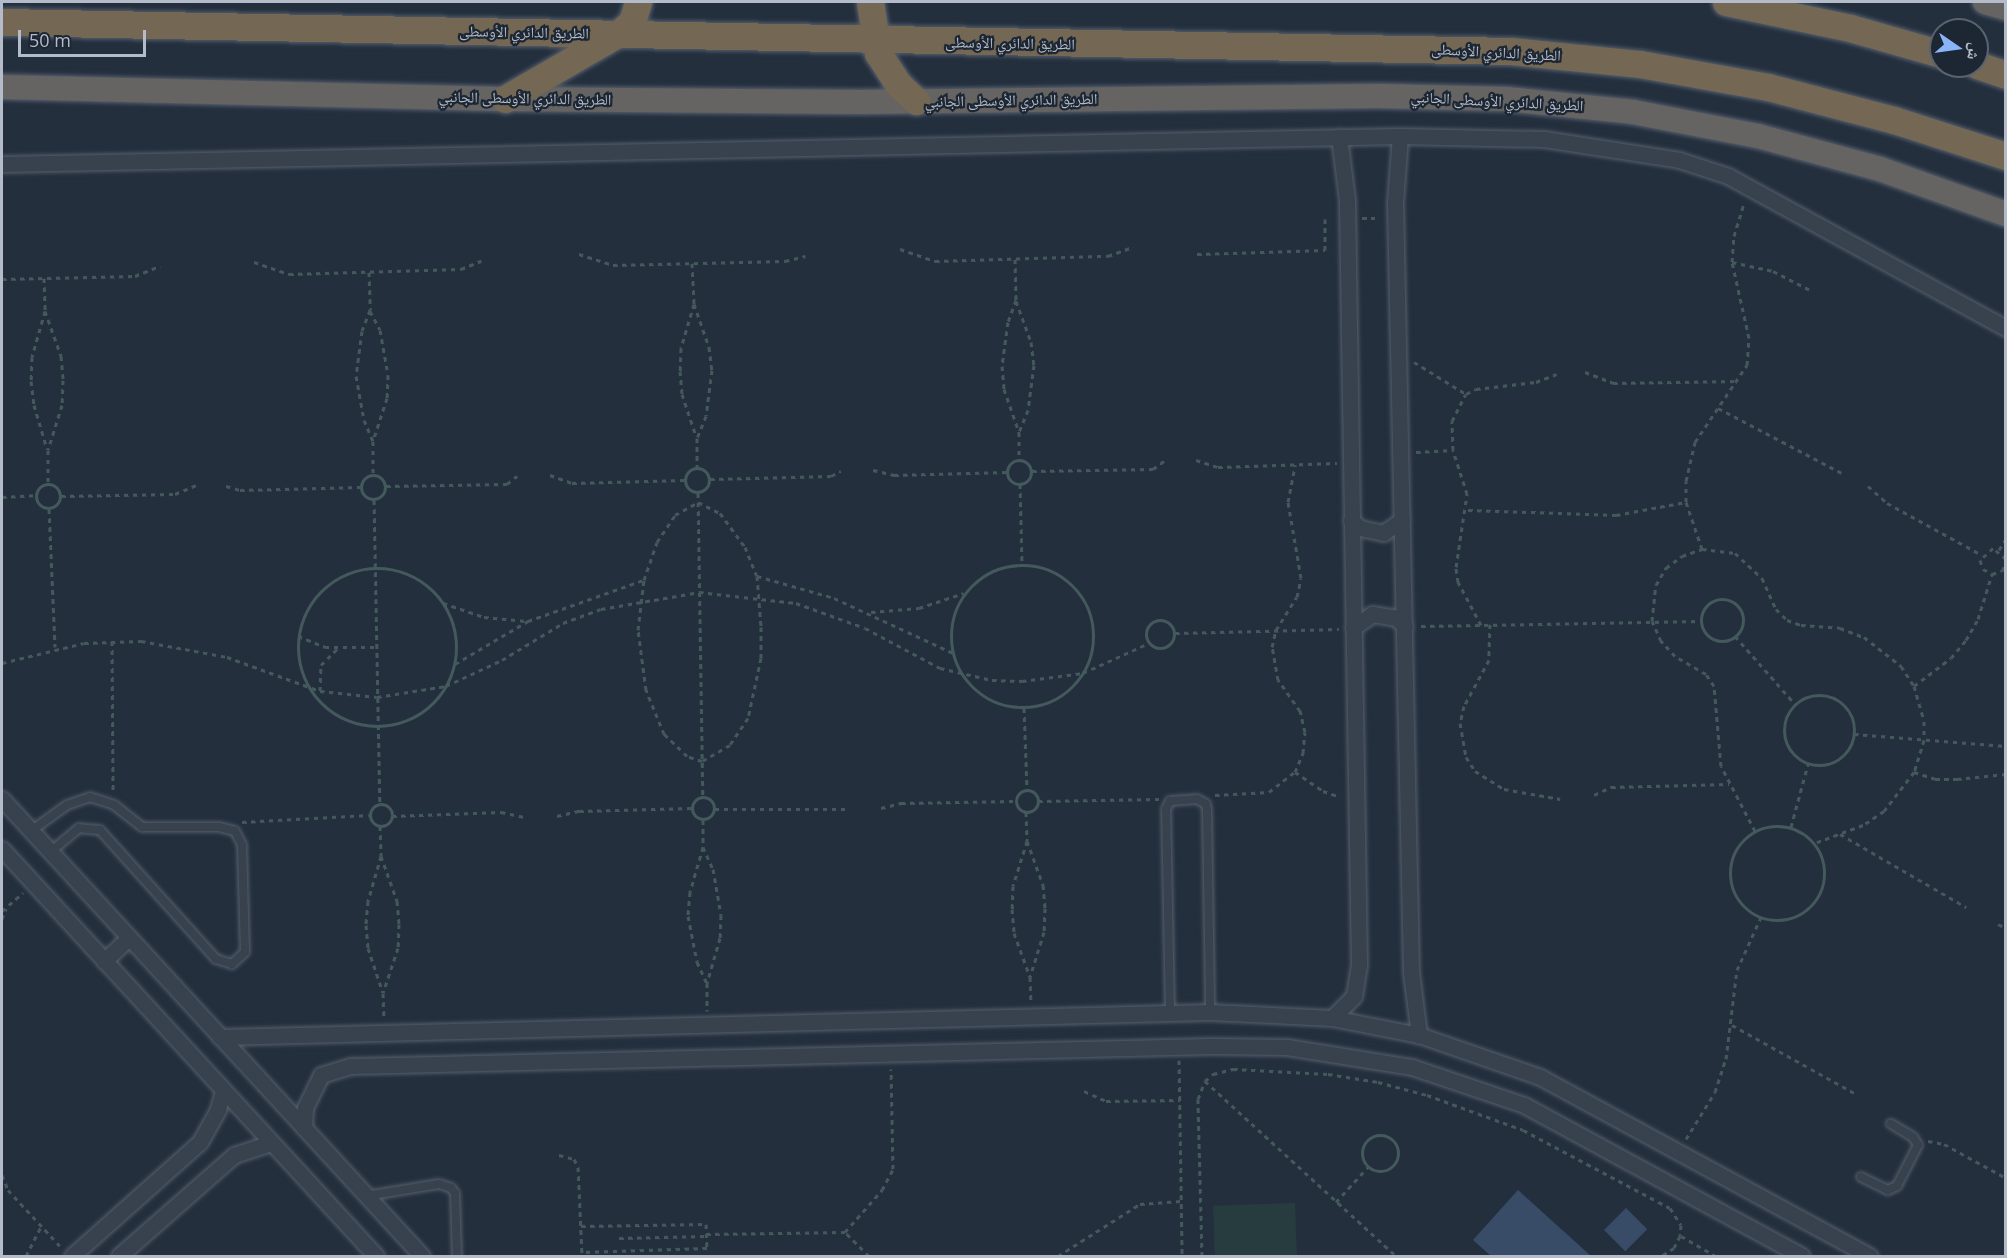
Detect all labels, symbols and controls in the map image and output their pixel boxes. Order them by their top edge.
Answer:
scale bar [21,18,148,56]
north arrow [1929,18,1989,78]
street label: الطريق الدائري الأوسطى [459,22,589,42]
text: 50 m [29,28,71,52]
street label: الطريق الدائري الأوسطى [945,33,1075,53]
street label: الطريق الدائري الأوسطى [1431,40,1561,64]
text: ش [1962,41,1987,62]
street label: الطريق الدائري الأوسطى الجانبي [438,87,612,109]
street label: الطريق الدائري الأوسطى الجانبي [1410,87,1584,115]
street label: الطريق الدائري الأوسطى الجانبي [924,89,1098,111]

